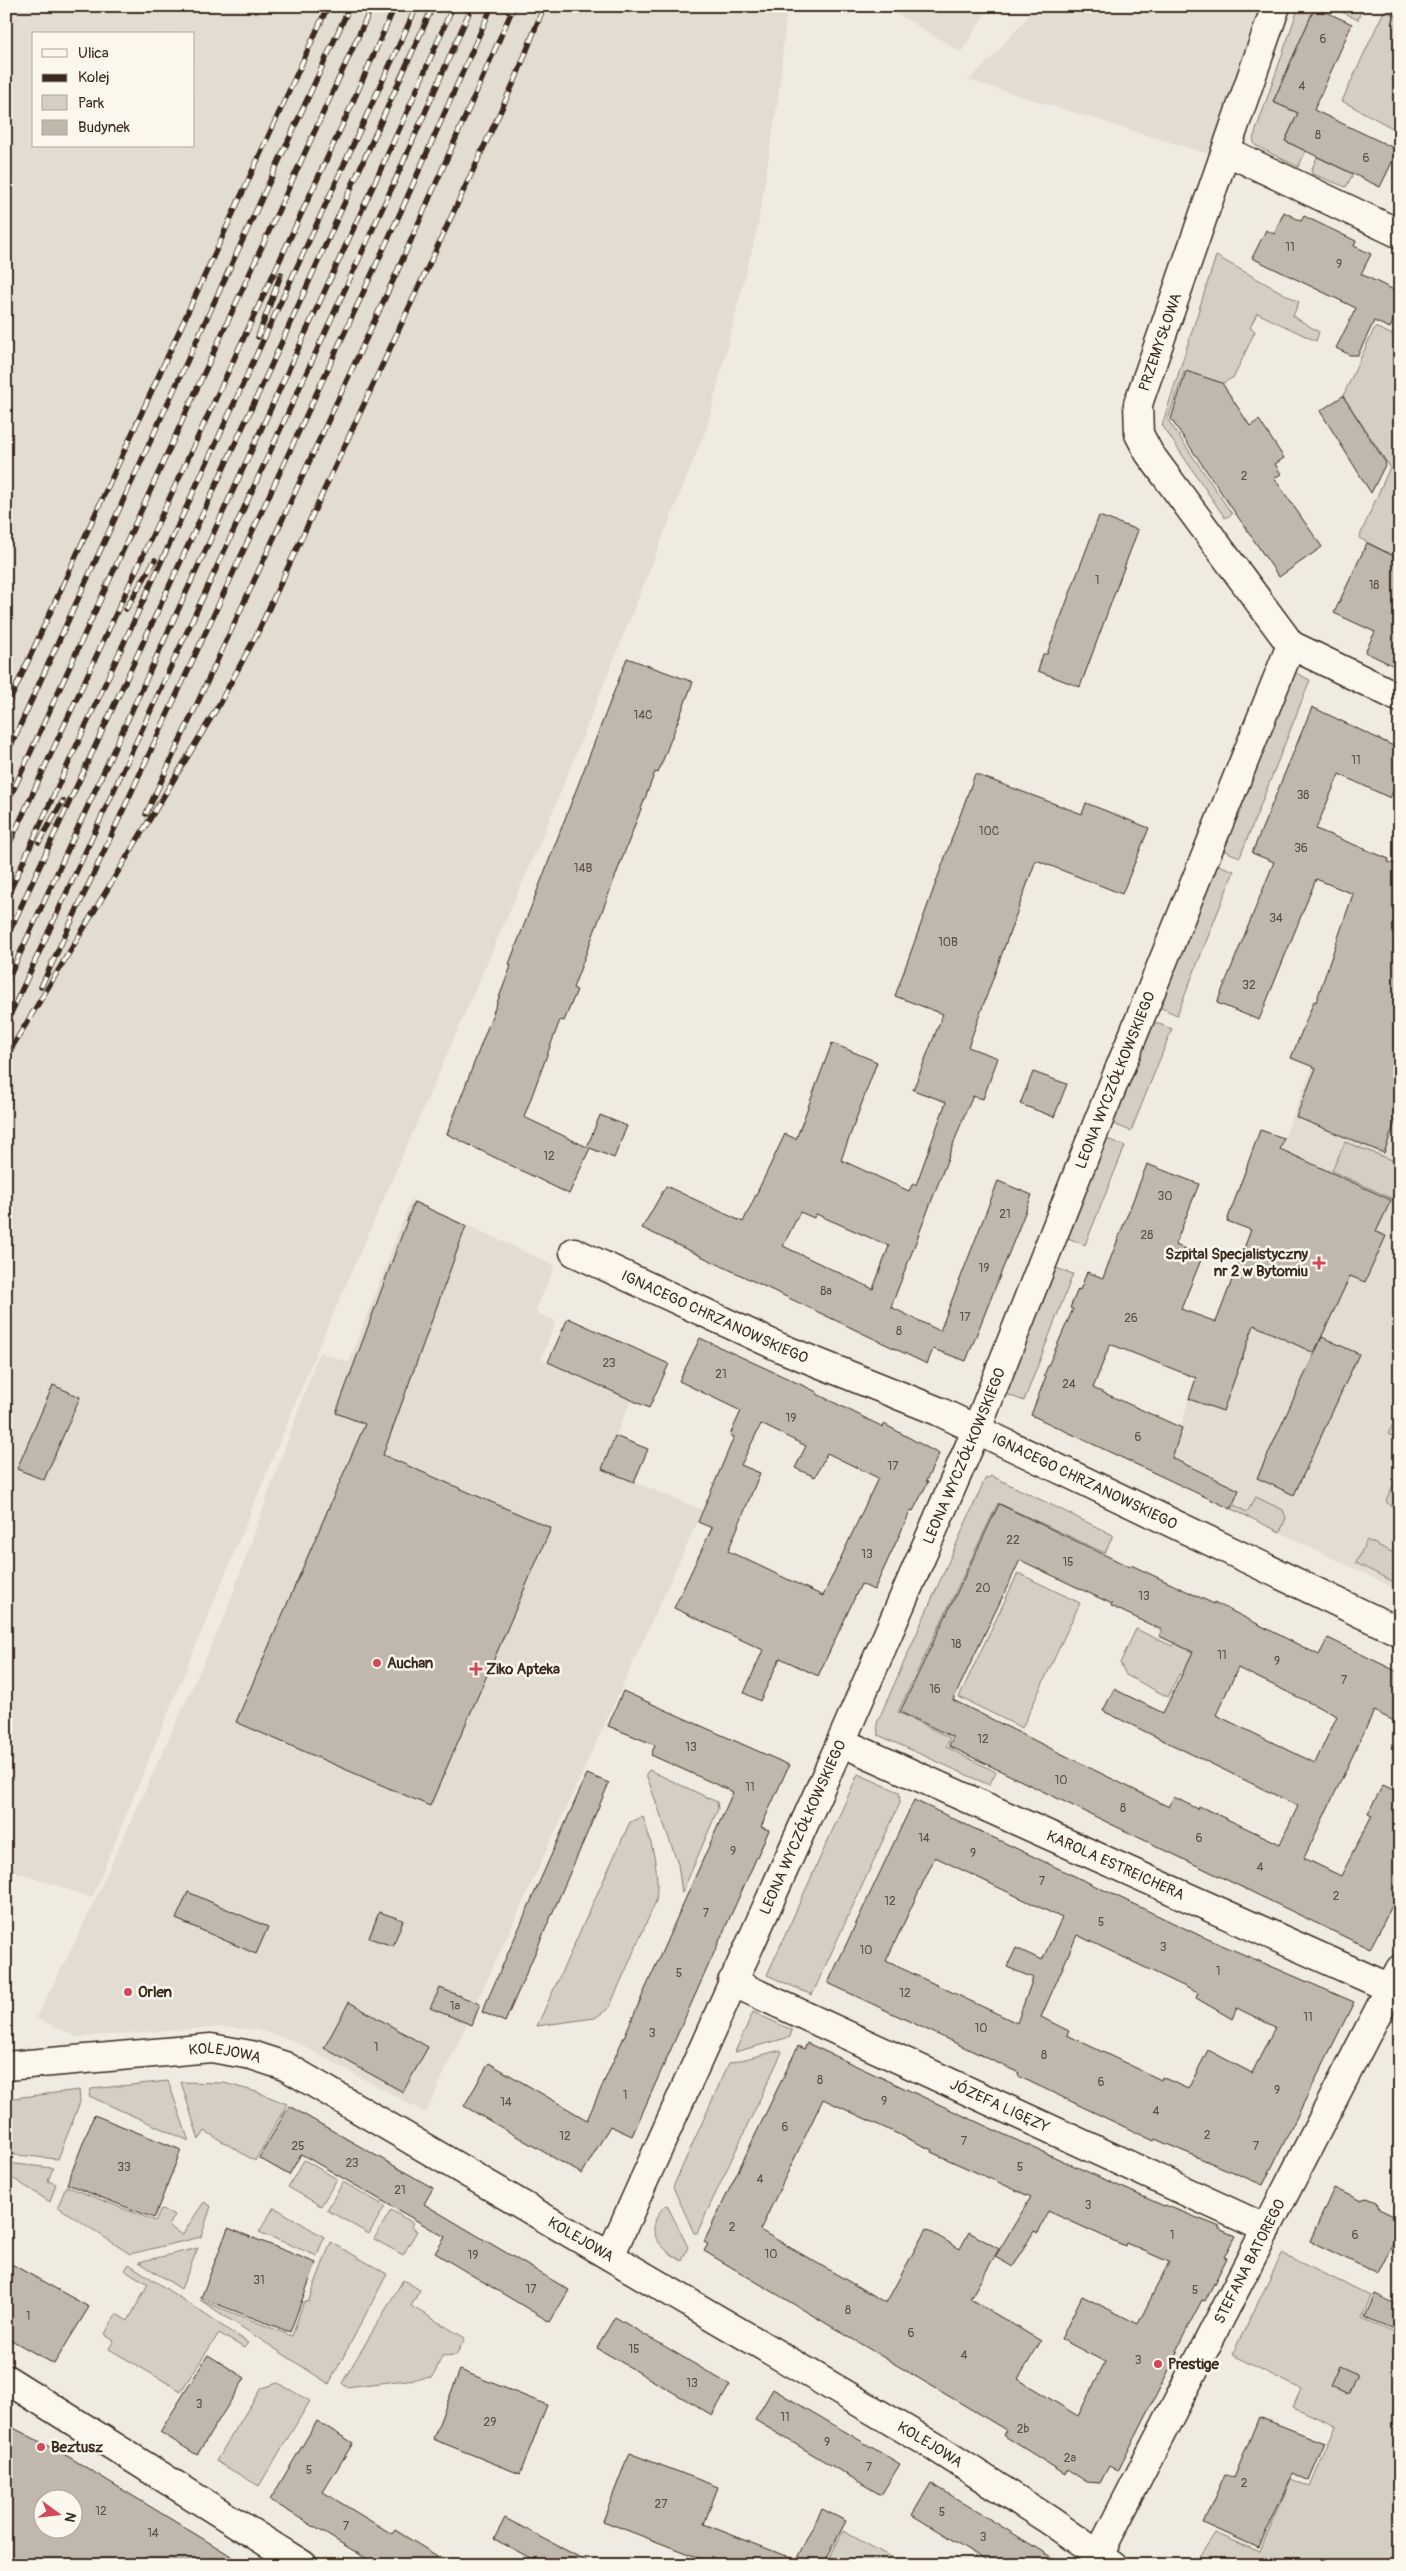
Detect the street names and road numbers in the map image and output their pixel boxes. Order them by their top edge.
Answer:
street label: PRZEMYSŁOWA [1135,290,1186,394]
street label: LEONA WYCZÓŁKOWSKIEGO [1071,989,1160,1172]
street label: IGNACEGO CHRZANOWSKIEGO [618,1266,811,1368]
street label: LEONA WYCZÓŁKOWSKIEGO [919,1365,1010,1547]
street label: IGNACEGO CHRZANOWSKIEGO [989,1429,1180,1534]
street label: LEONA WYCZÓŁKOWSKIEGO [756,1737,851,1918]
street label: KAROLA ESTREICHERA [1044,1826,1188,1905]
street label: KOLEJOWA [188,2038,264,2068]
street label: JÓZEFA LIGĘZY [947,2075,1053,2137]
street label: STEFANA BATOREGO [1210,2196,1290,2327]
street label: KOLEJOWA [544,2213,617,2267]
street label: KOLEJOWA [894,2418,966,2472]

